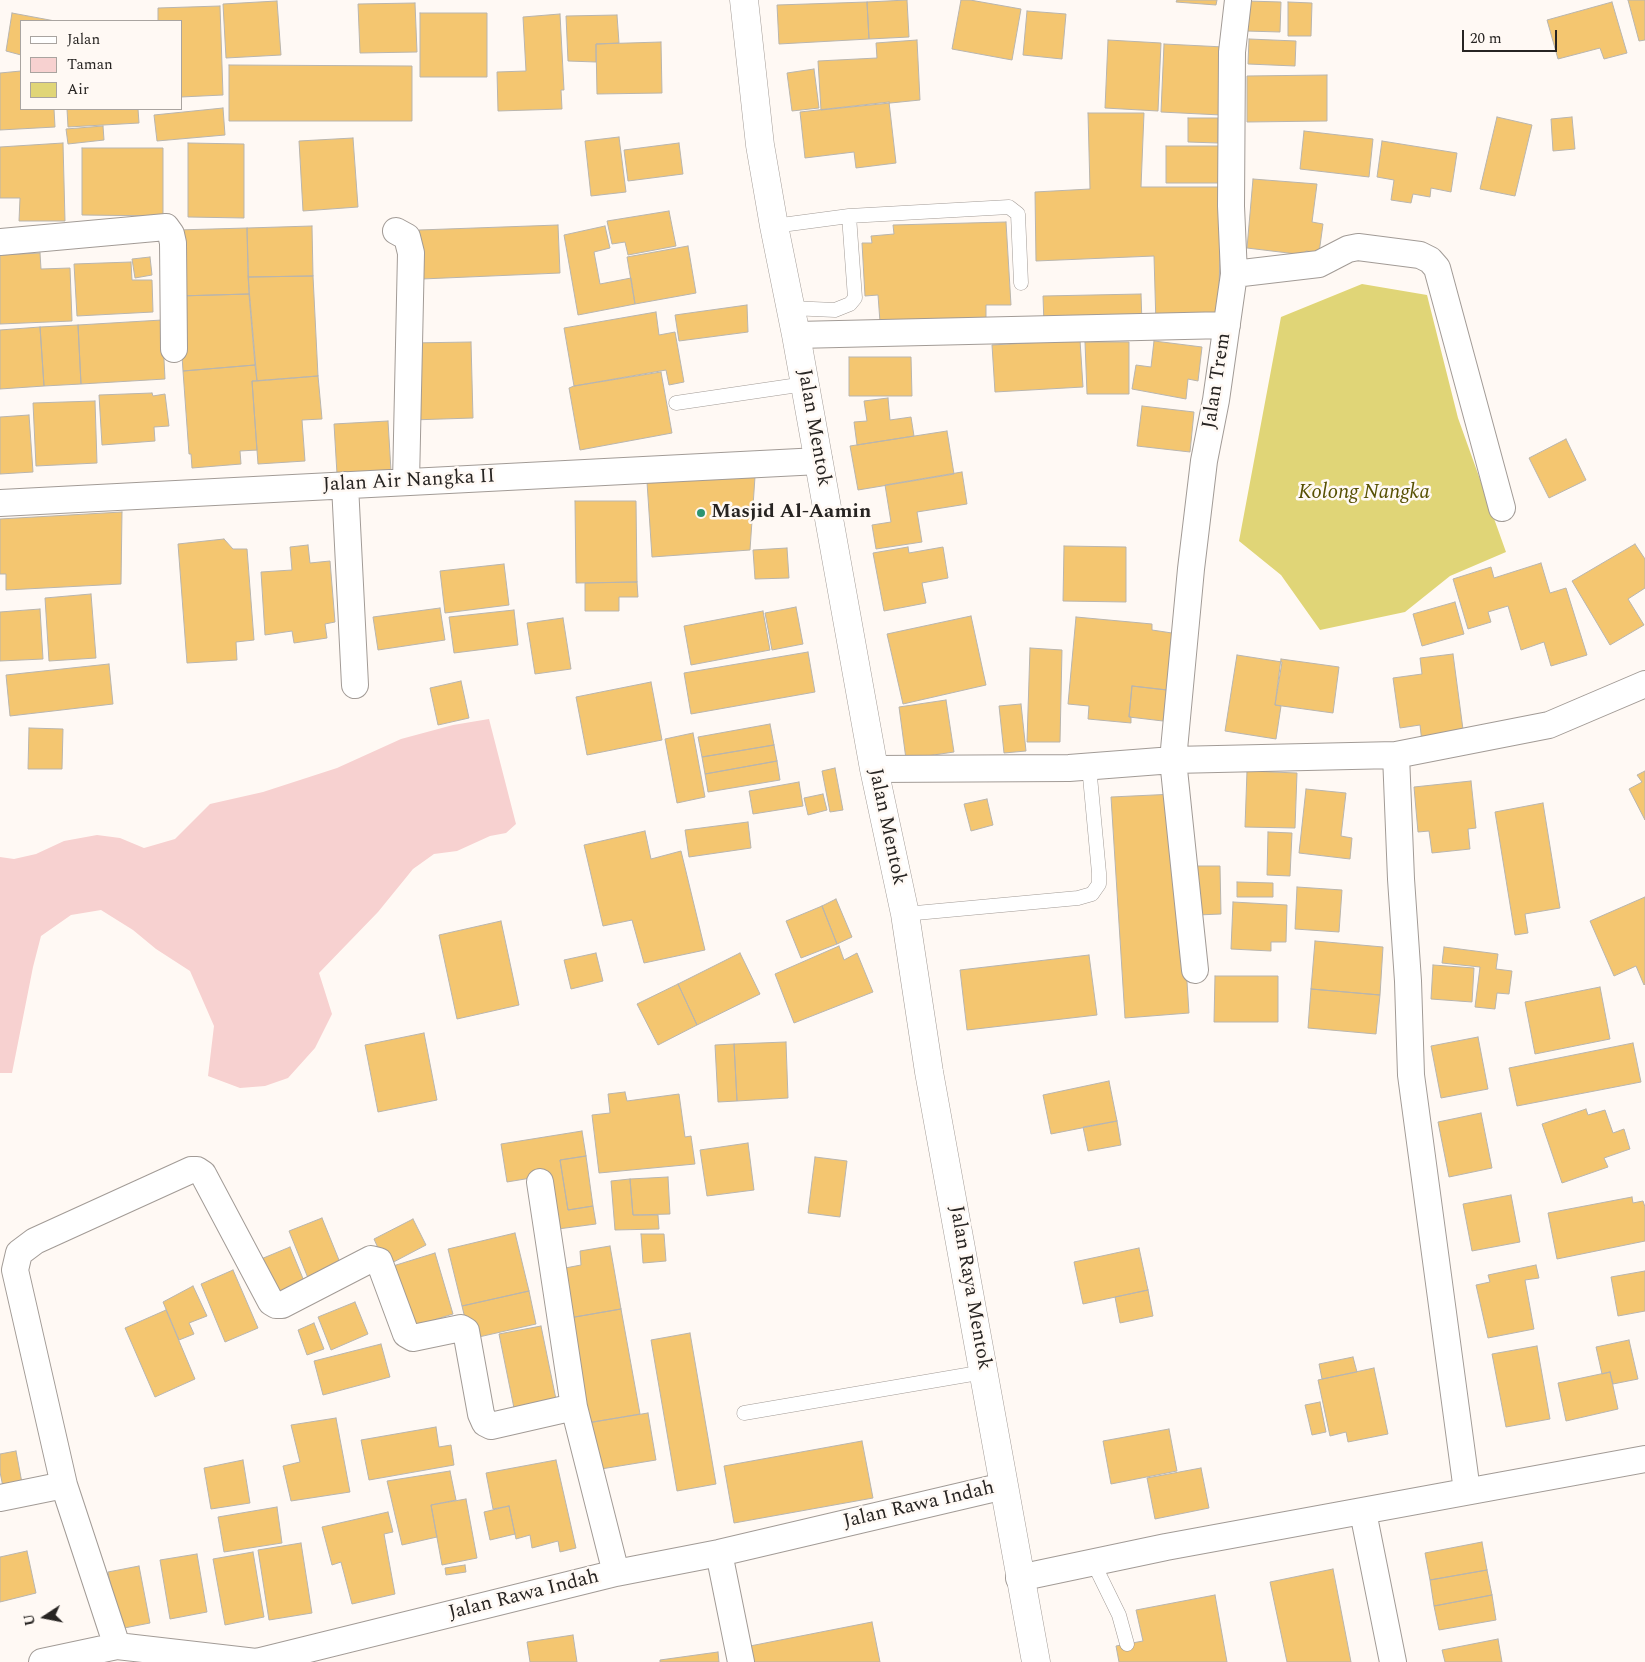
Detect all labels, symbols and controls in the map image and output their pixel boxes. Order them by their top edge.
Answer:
legend [20,20,182,110]
scale bar [1465,20,1560,52]
text: 20 m [1470,27,1502,50]
text: Jalan [67,28,100,51]
text: Taman [67,53,113,76]
text: Air [67,78,89,101]
street label: Jalan Trem [1199,331,1237,431]
street label: Jalan Mentok [791,367,835,489]
street label: Jalan Air Nangka II [322,466,496,498]
water label: Kolong Nangka [1298,481,1430,507]
place label: Masjid Al-Aamin [711,501,871,525]
marker: Masjid Al-Aamin [695,507,707,519]
street label: Jalan Mentok [862,766,910,888]
street label: Jalan Raya Mentok [943,1204,995,1372]
street label: Jalan Rawa Indah [841,1477,997,1535]
street label: Jalan Rawa Indah [446,1566,602,1626]
north arrow [20,1592,70,1642]
text: U [18,1612,41,1628]

